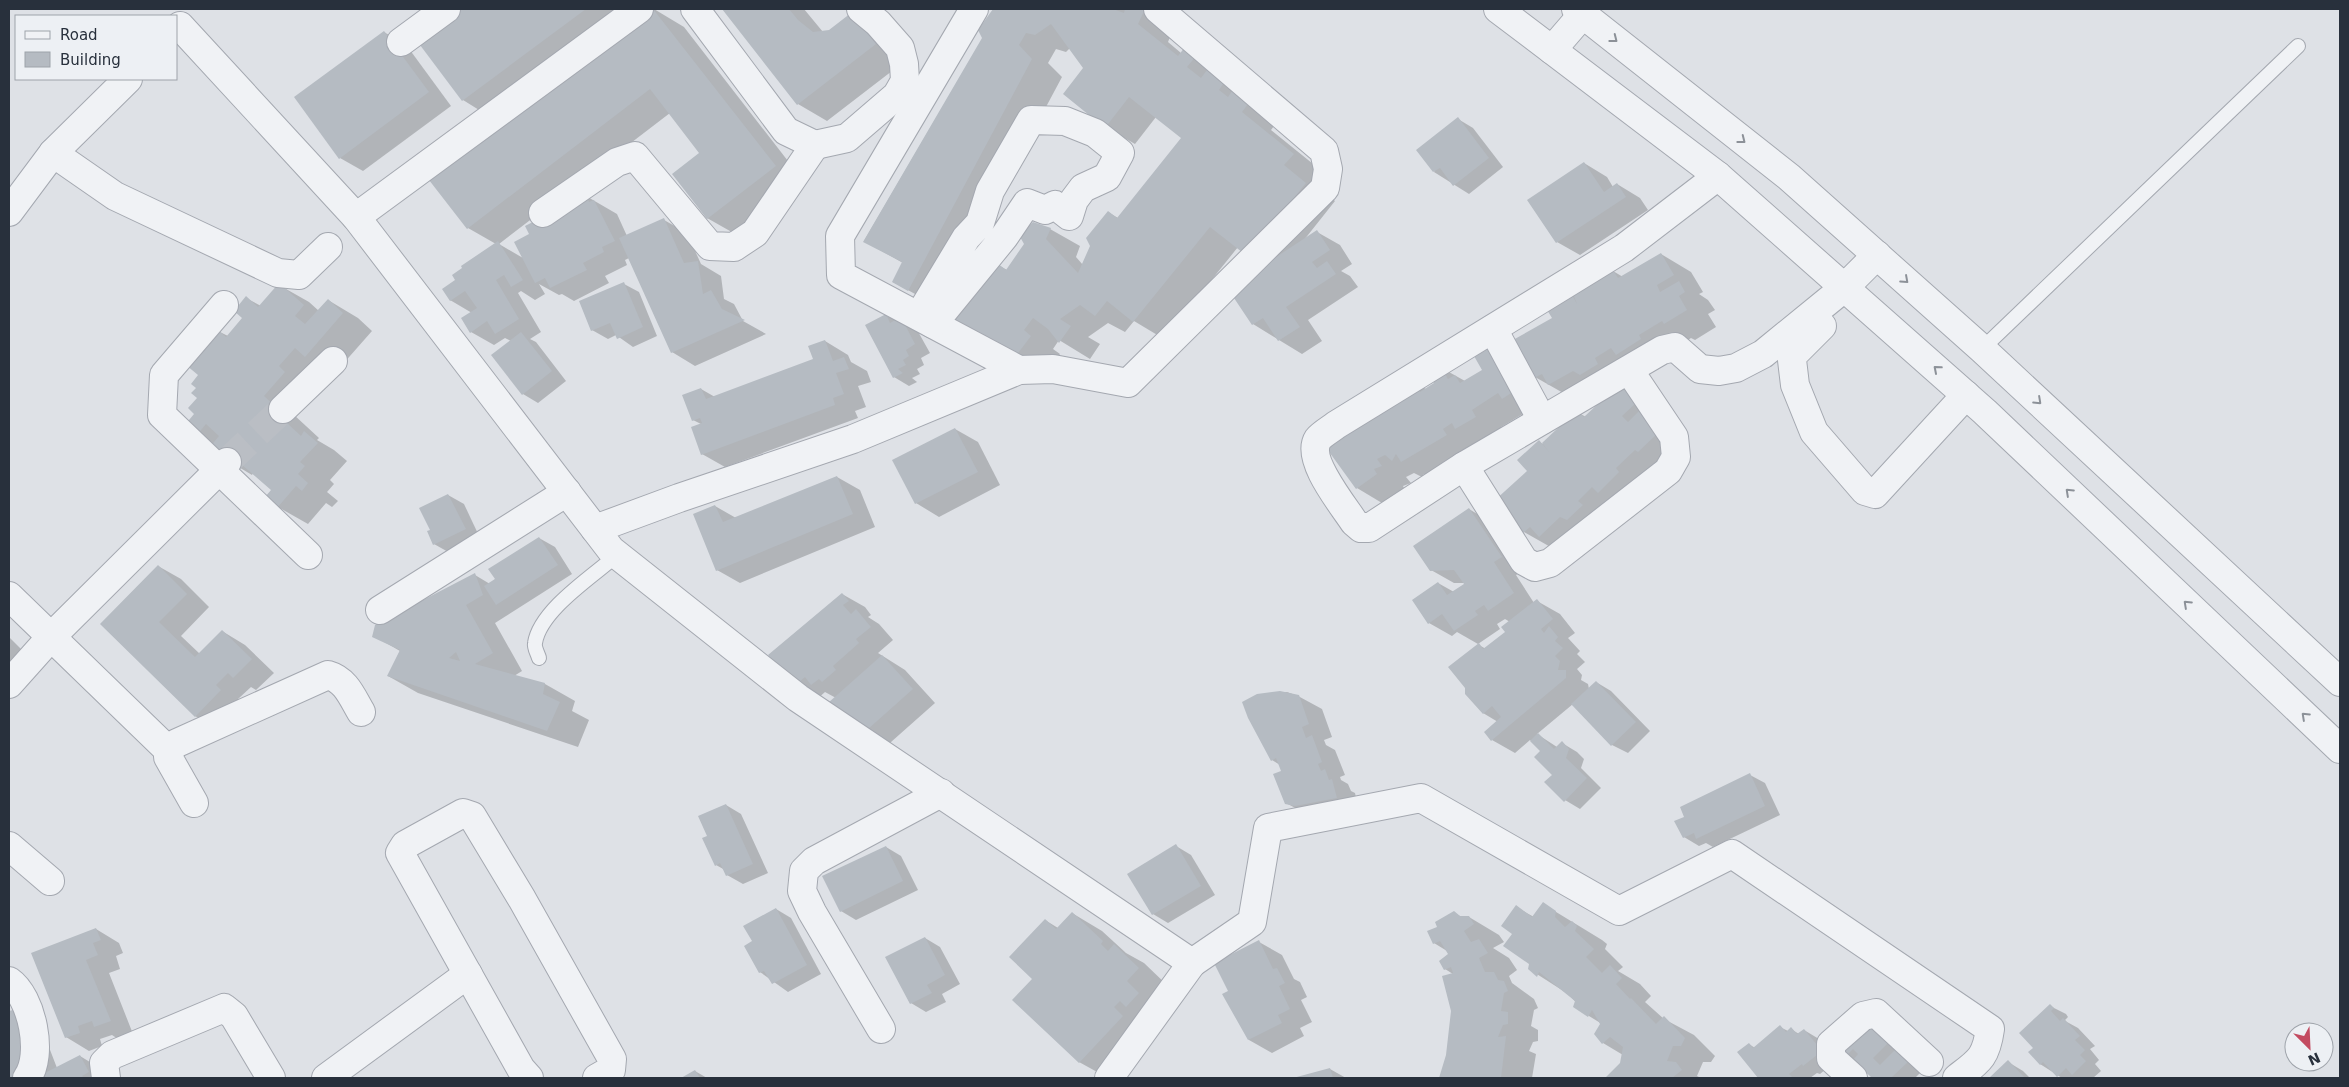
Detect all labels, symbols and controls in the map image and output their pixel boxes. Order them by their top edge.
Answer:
legend [15,15,178,80]
text: Road [60,26,98,44]
one-way arrow [1608,33,1618,42]
text: Building [60,51,121,69]
one-way arrow [1736,134,1745,142]
one-way arrow [1899,274,1908,283]
one-way arrow [1934,366,1943,375]
one-way arrow [2032,395,2041,404]
one-way arrow [2066,489,2075,498]
one-way arrow [2184,601,2193,610]
one-way arrow [2302,713,2311,722]
north arrow [2284,1022,2334,1072]
text: N [2306,1049,2323,1069]

